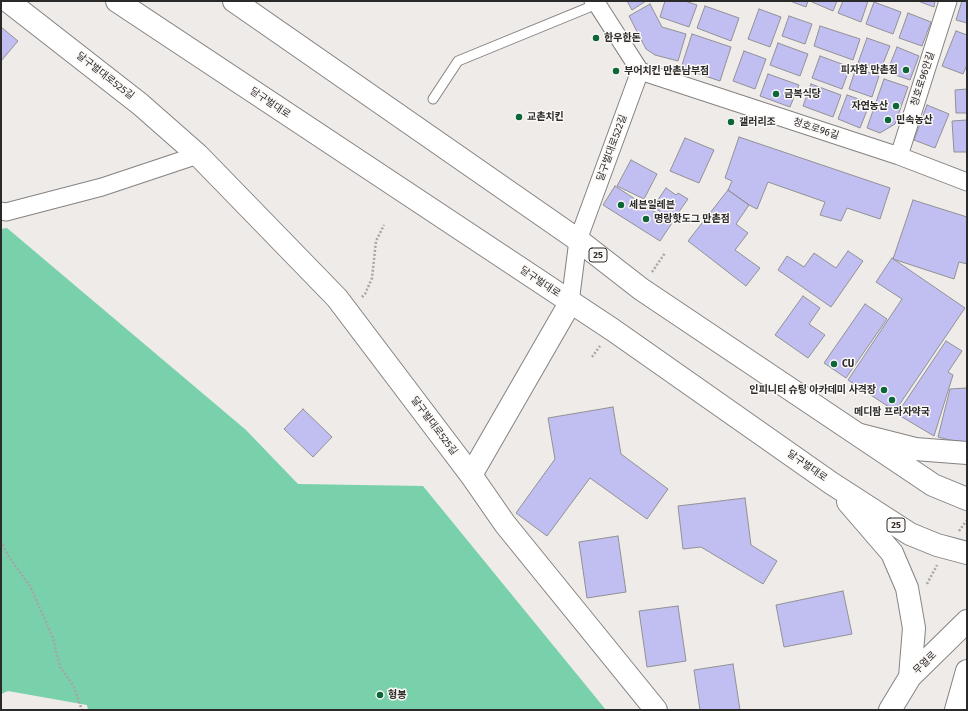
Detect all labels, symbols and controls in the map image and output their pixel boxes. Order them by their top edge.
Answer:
place label: 한우한돈 [604,32,641,44]
marker: 한우한돈 [591,33,601,43]
street label: 달구벌대로525길 [74,50,136,102]
street label: 청호로96안길 [909,50,937,108]
place label: 피자함 만촌점 [840,64,898,76]
place label: 부어치킨 만촌남부점 [624,65,709,77]
marker: 피자함 만촌점 [901,65,911,75]
marker: 부어치킨 만촌남부점 [611,66,621,76]
street label: 달구벌대로 [248,85,292,121]
place label: 금복식당 [784,88,821,100]
marker: 금복식당 [771,89,781,99]
place label: 자연농산 [851,100,888,112]
marker: 자연농산 [891,101,901,111]
place label: 교촌치킨 [527,111,564,123]
marker: 교촌치킨 [514,112,524,122]
street label: 달구벌대로522길 [594,113,630,183]
place label: 민속농산 [896,114,933,126]
marker: 민속농산 [883,115,893,125]
place label: 갤러리조 [739,116,776,128]
street label: 청호로96길 [792,116,840,142]
marker: 갤러리조 [726,117,736,127]
place label: 세븐일레븐 [629,199,675,211]
marker: 세븐일레븐 [616,200,626,210]
place label: 명랑핫도그 만촌점 [654,213,730,225]
marker: 명랑핫도그 만촌점 [641,214,651,224]
road number: 25 [589,248,607,262]
street label: 달구벌대로 [518,264,562,300]
place label: CU [842,358,854,370]
marker: CU [829,359,839,369]
place label: 인피니티 슈팅 아카데미 사격장 [749,384,876,396]
marker: 인피니티 슈팅 아카데미 사격장 [879,385,889,395]
street label: 달구벌대로525길 [408,394,460,458]
marker: 메디팜 프라자약국 [887,395,897,405]
place label: 메디팜 프라자약국 [854,406,930,418]
street label: 달구벌대로 [785,448,829,484]
road number: 25 [887,518,905,532]
street label: 무열로 [911,649,939,677]
place label: 형봉 [388,689,406,701]
marker: 형봉 [375,690,385,700]

